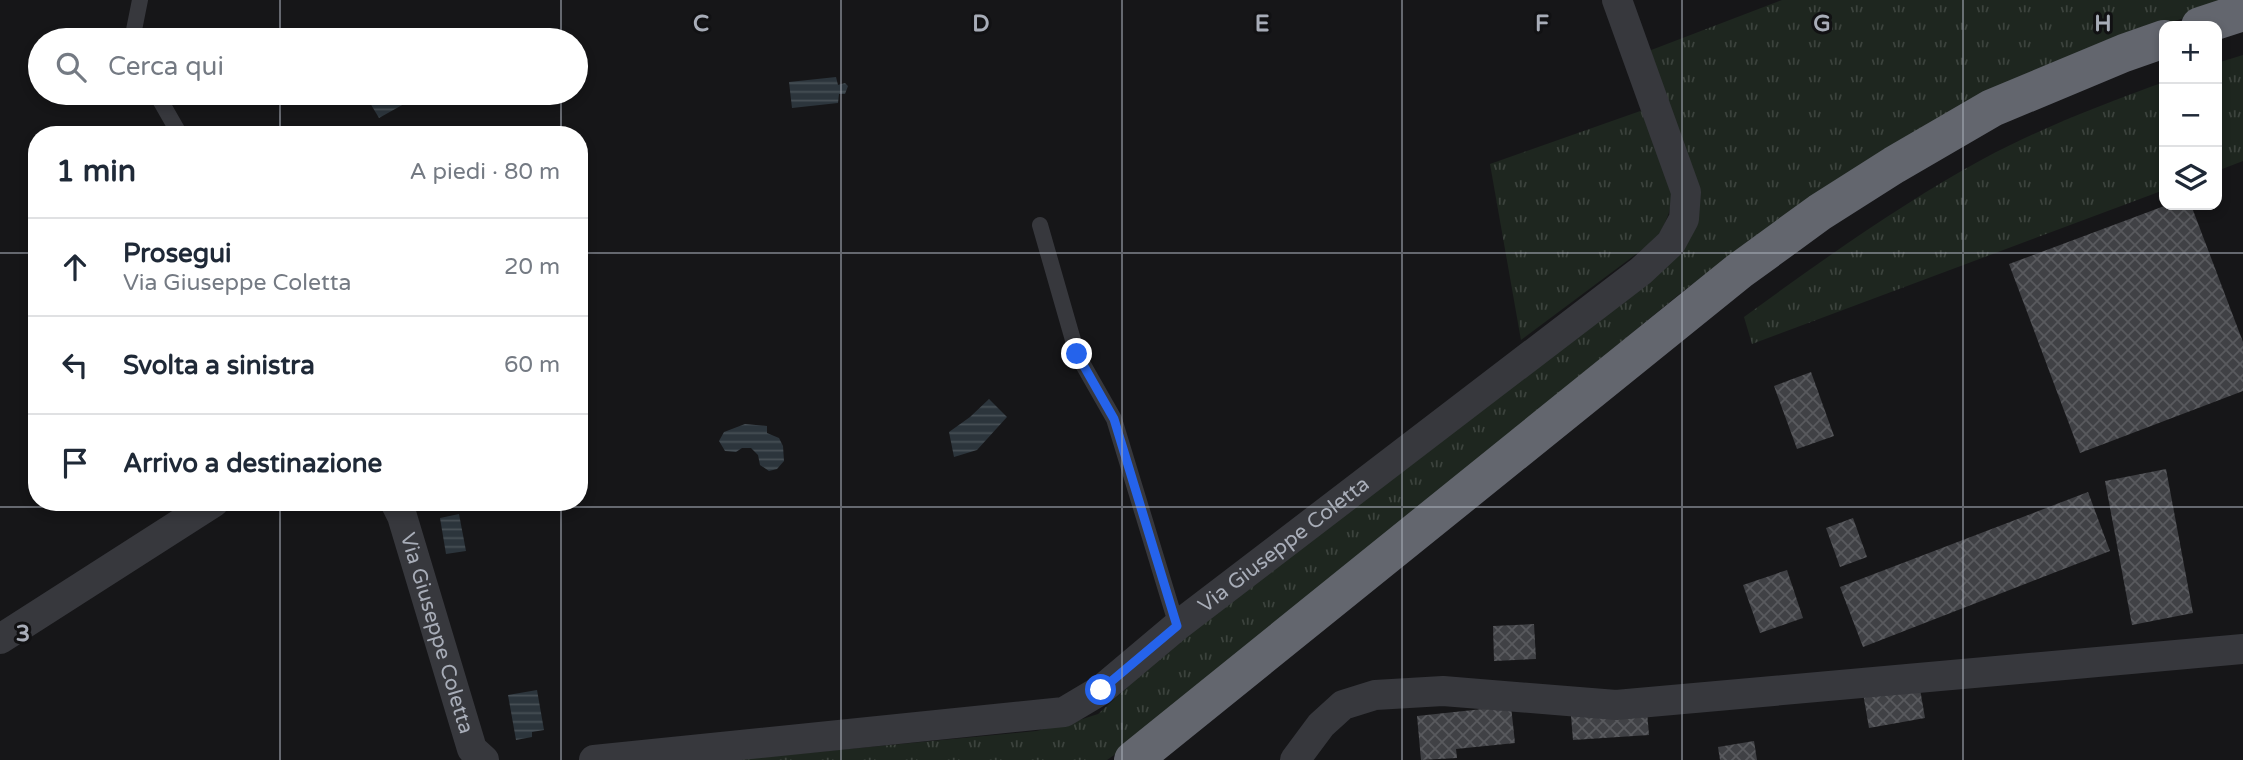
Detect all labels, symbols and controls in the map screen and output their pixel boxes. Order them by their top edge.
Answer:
text: C [693,10,709,38]
text: D [972,10,990,38]
text: E [1255,10,1269,38]
text: F [1535,10,1549,38]
text: G [1813,10,1831,38]
text: H [2094,10,2112,38]
map controls [2159,21,2222,210]
button: + [2159,21,2222,84]
search box [28,28,588,105]
icon: search [52,48,90,86]
text: Cerca qui [108,51,224,82]
button: − [2159,84,2222,147]
button: layers [2159,147,2222,210]
text: 1 min [56,153,136,190]
text: A piedi · 80 m [409,158,560,186]
text: Prosegui [123,238,232,269]
icon: ahead [56,248,94,286]
text: 20 m [504,253,560,281]
text: Via Giuseppe Coletta [123,269,351,297]
route end [1061,338,1092,369]
icon: left [56,346,94,384]
text: Svolta a sinistra [123,350,315,381]
text: 60 m [504,351,560,379]
icon: arrive [56,444,94,482]
text: Arrivo a destinazione [123,448,382,479]
street label: Via Giuseppe Coletta [1193,472,1374,618]
street label: Via Giuseppe Coletta [395,530,479,737]
text: 3 [16,620,30,648]
route start [1085,674,1116,705]

